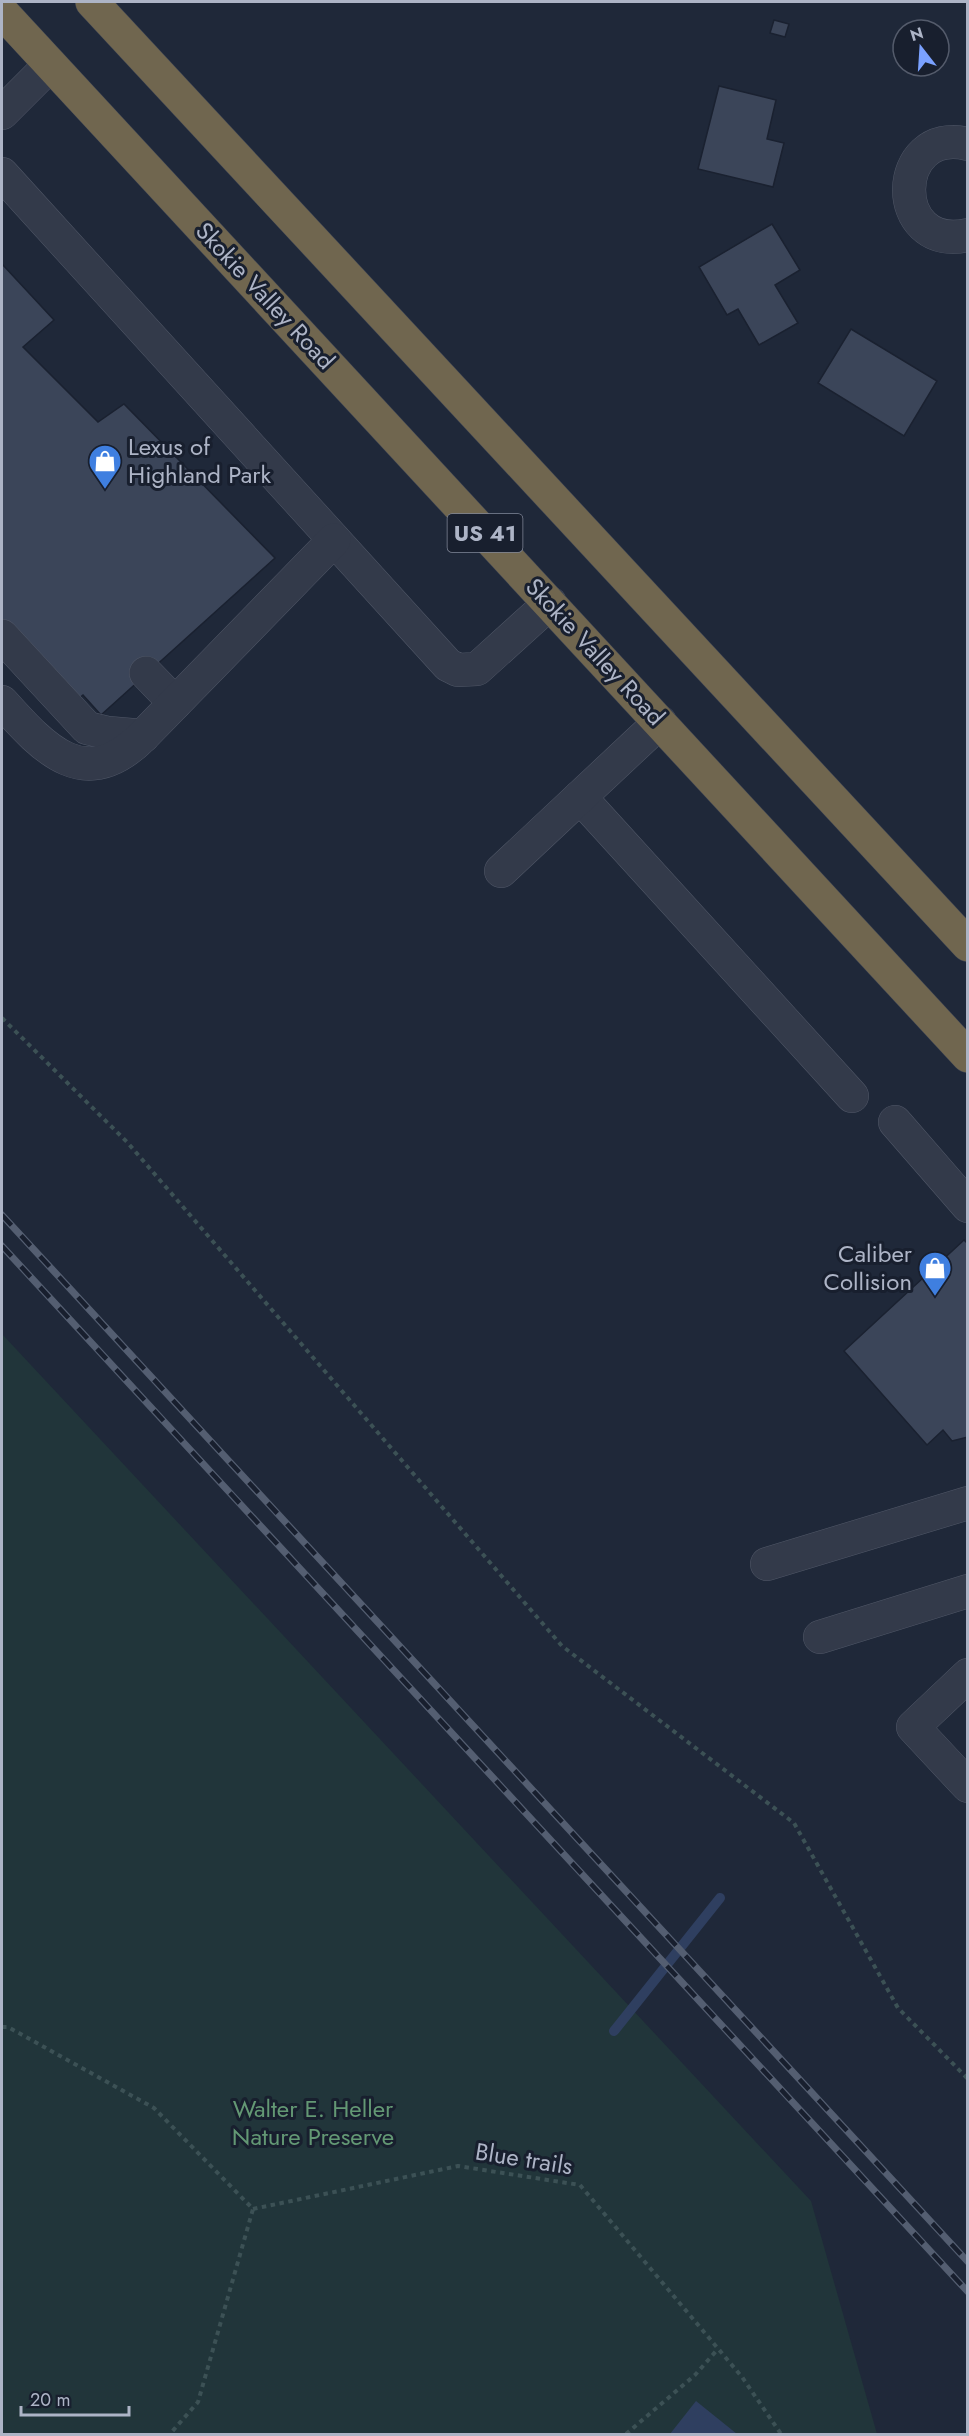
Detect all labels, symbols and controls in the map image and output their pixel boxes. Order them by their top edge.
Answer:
north arrow [891,18,951,78]
text: N [907,21,926,47]
street label: Skokie Valley Road [188,214,343,377]
place label: Lexus of Highland Park [128,429,271,492]
shop icon: Lexus of Highland Park [87,443,123,490]
road number: US 41 [448,514,522,552]
street label: Skokie Valley Road [518,570,673,733]
place label: Caliber Collision [824,1236,913,1299]
shop icon: Caliber Collision [917,1250,953,1297]
park label: Walter E. Heller Nature Preserve [232,2091,394,2154]
street label: Blue trails [473,2134,575,2183]
scale bar [21,2379,129,2417]
text: 20 m [30,2387,70,2413]

